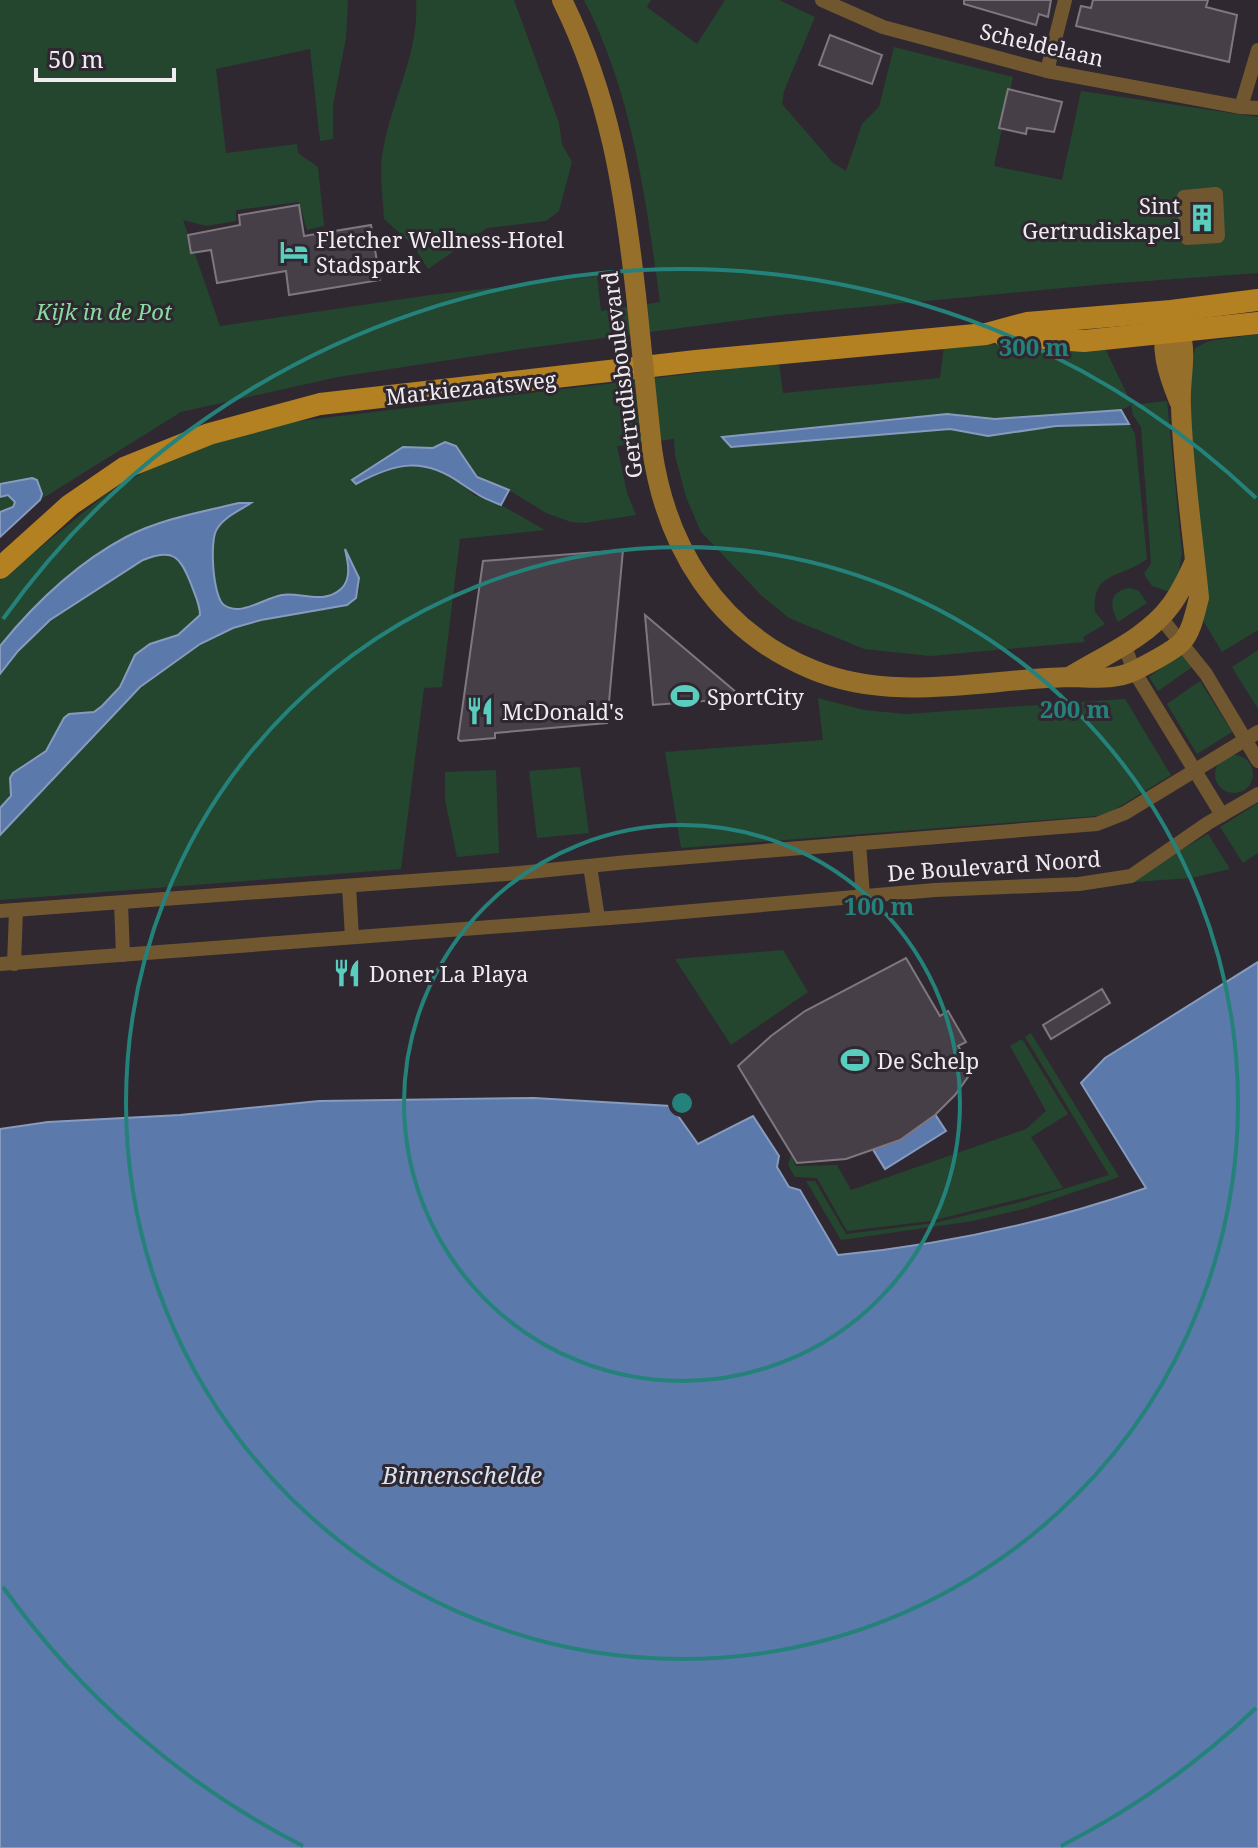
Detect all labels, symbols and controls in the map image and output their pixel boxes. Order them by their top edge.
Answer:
street label: Scheldelaan [977,15,1107,73]
scale bar [36,32,174,82]
text: 50 m [48,42,104,75]
place label: Sint Gertrudiskapel [1022,190,1180,245]
building icon: Sint Gertrudiskapel [1187,203,1217,233]
place label: Fletcher Wellness-Hotel Stadspark [316,224,564,279]
hotel icon: Fletcher Wellness-Hotel Stadspark [279,237,309,267]
street label: Gertrudisboulevard [593,269,649,480]
park label: Kijk in de Pot [35,296,173,326]
text: 300 m [999,330,1070,363]
street label: Markiezaatsweg [384,363,558,411]
sports icon: SportCity [670,681,700,711]
place label: SportCity [707,681,805,711]
text: 200 m [1040,692,1111,725]
restaurant icon: McDonald's [465,696,495,726]
place label: McDonald's [502,696,624,726]
street label: De Boulevard Noord [886,843,1102,887]
text: 100 m [844,889,915,922]
restaurant icon: Doner La Playa [332,958,362,988]
place label: Doner La Playa [369,958,528,988]
sports icon: De Schelp [840,1045,870,1075]
place label: De Schelp [877,1045,979,1075]
centre of rings [668,1089,696,1117]
water label: Binnenschelde [381,1458,542,1491]

